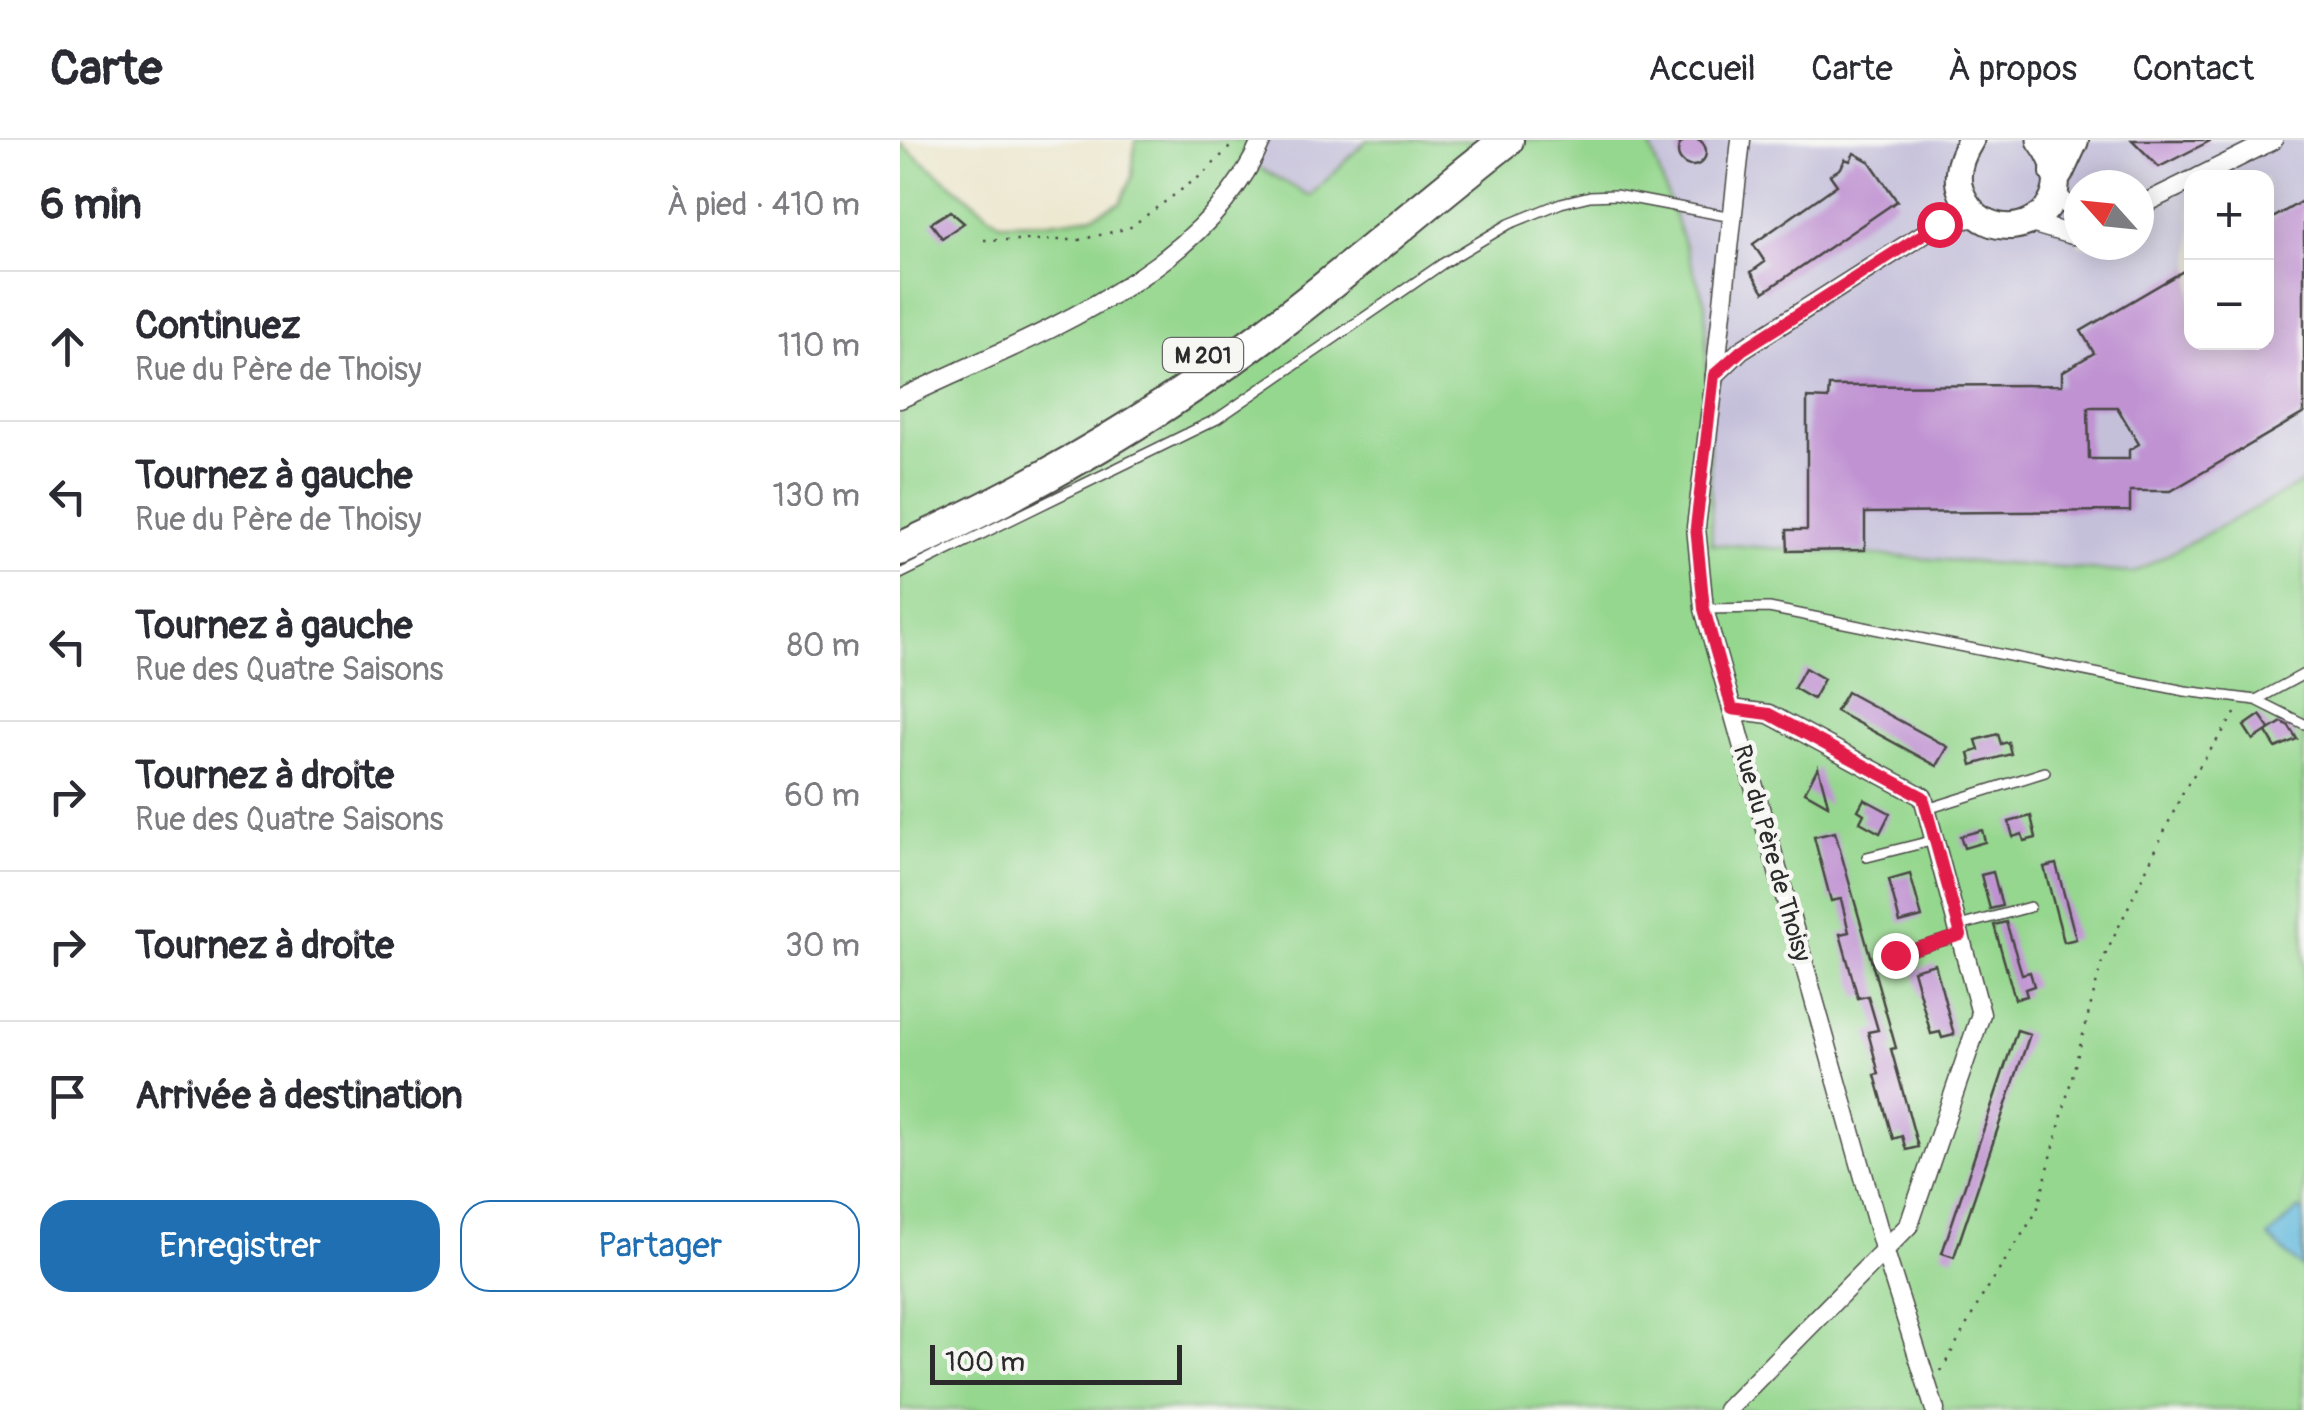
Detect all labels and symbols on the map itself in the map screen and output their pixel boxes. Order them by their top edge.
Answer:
north arrow [2064,170,2154,260]
route start [1917,202,1963,248]
road number: M 201 [1163,338,1243,372]
street label: Rue du Père de Thoisy [1726,742,1817,966]
route end [1873,933,1919,979]
scale bar [930,1340,1182,1384]

